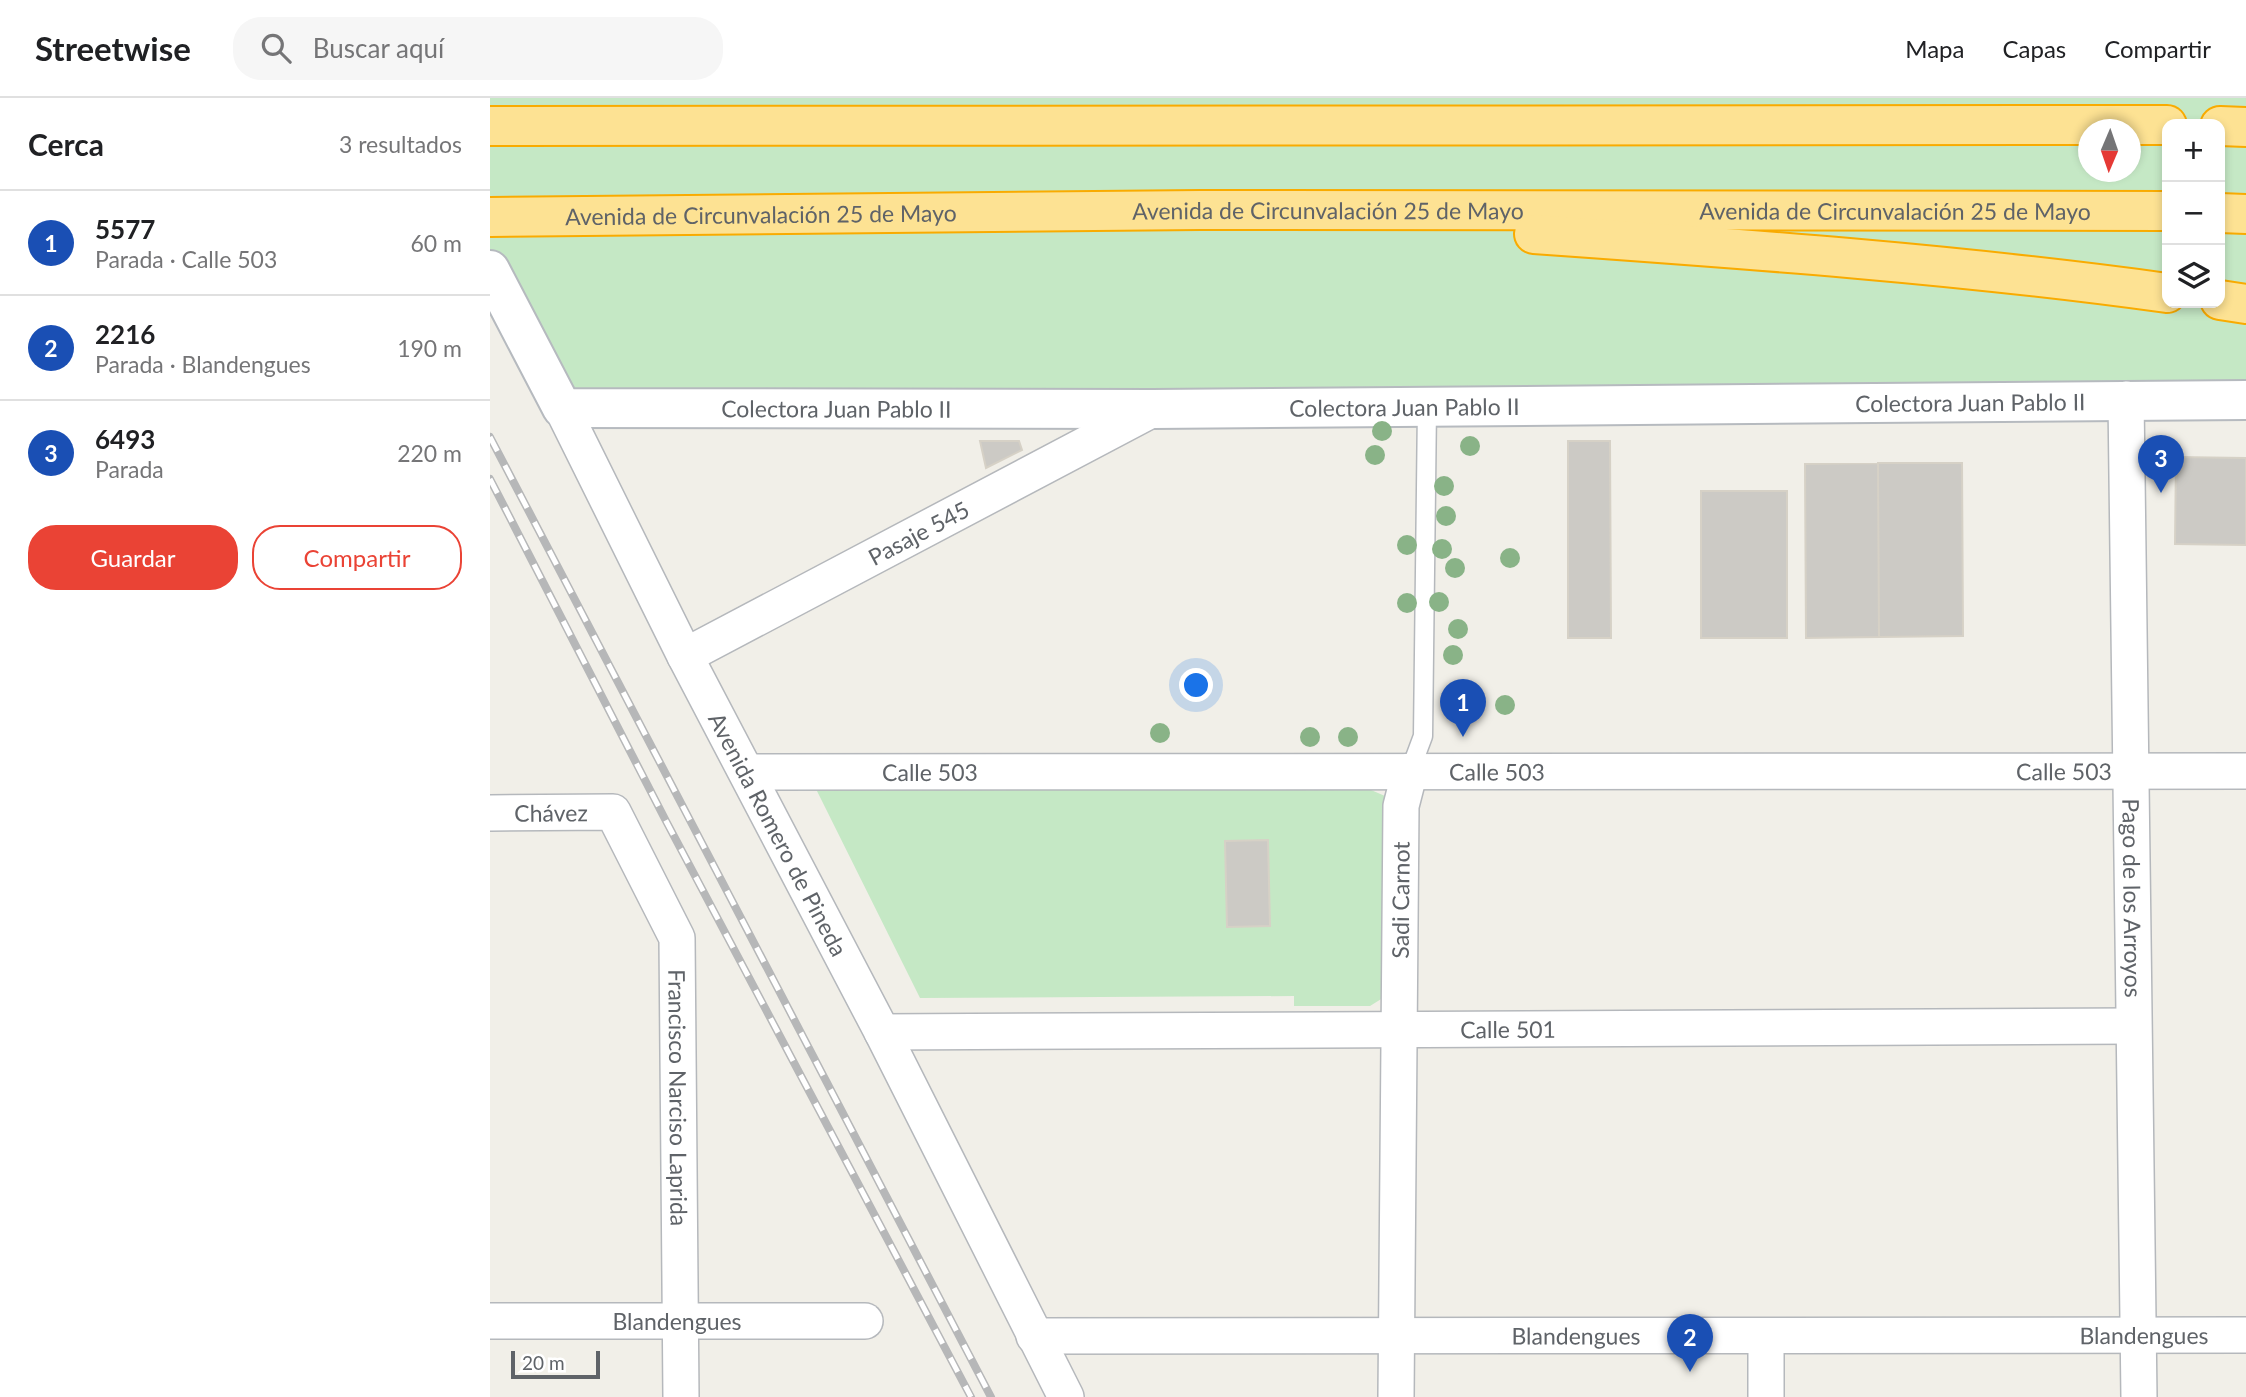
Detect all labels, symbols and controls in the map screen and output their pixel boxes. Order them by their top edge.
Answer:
search box [233,17,723,80]
text: Streetwise [35,28,191,68]
icon: search [257,29,295,67]
text: Buscar aquí [313,32,444,64]
text: Mapa [1905,34,1964,63]
text: Capas [2002,34,2066,63]
text: Compartir [2104,34,2211,63]
north arrow [2078,119,2141,182]
map controls [2162,119,2225,308]
button: + [2162,119,2225,182]
text: Cerca [28,126,104,162]
text: 3 resultados [339,130,462,158]
button: − [2162,182,2225,245]
street label: Avenida de Circunvalación 25 de Mayo [1132,196,1524,225]
street label: Avenida de Circunvalación 25 de Mayo [1699,197,2091,225]
street label: Avenida de Circunvalación 25 de Mayo [565,198,957,230]
text: 5577 [95,213,155,245]
text: 1 [44,229,58,257]
text: 60 m [411,229,462,257]
text: Parada · Calle 503 [95,245,277,273]
button: layers [2162,245,2225,308]
text: 2216 [95,318,155,350]
text: 2 [44,334,58,362]
text: 190 m [397,334,462,362]
text: Parada · Blandengues [95,350,311,378]
street label: Colectora Juan Pablo II [1855,387,2086,417]
street label: Colectora Juan Pablo II [1289,392,1520,422]
street label: Colectora Juan Pablo II [721,394,952,423]
text: 6493 [95,423,155,455]
pin: 3 [2138,435,2184,493]
text: 3 [44,439,58,467]
text: 220 m [397,439,462,467]
text: Parada [95,455,164,483]
street label: Pasaje 545 [863,495,974,571]
button: Guardar [28,525,238,590]
button: Compartir [252,525,462,590]
your location [1179,668,1213,702]
pin: 1 [1440,679,1486,737]
street label: Avenida Romero de Pineda [703,708,854,961]
street label: Calle 503 [1449,757,1545,786]
street label: Calle 503 [2016,757,2112,785]
street label: Calle 503 [882,758,978,786]
street label: Chávez [514,798,588,827]
street label: Pago de los Arroyos [2117,798,2148,998]
street label: Sadi Carnot [1386,841,1415,959]
street label: Francisco Narciso Laprida [663,969,694,1226]
street label: Calle 501 [1460,1015,1556,1043]
street label: Blandengues [612,1307,742,1335]
pin: 2 [1667,1314,1713,1372]
street label: Blandengues [1511,1321,1641,1350]
street label: Blandengues [2079,1321,2209,1349]
scale bar [511,1348,600,1380]
text: 20 m [522,1351,565,1374]

